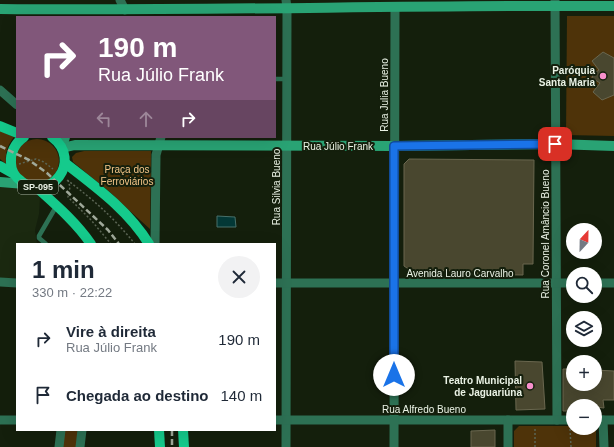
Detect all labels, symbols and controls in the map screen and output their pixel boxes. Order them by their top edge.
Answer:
icon: right [32,32,84,84]
text: 190 m [98,32,177,63]
street label: Rua Julia Bueno [379,58,390,132]
text: Rua Júlio Frank [98,65,224,85]
place label: Paróquia Santa Maria [539,65,595,88]
marker: Paróquia Santa Maria [598,71,608,81]
icon: left [93,108,115,130]
icon: ahead [135,108,157,130]
icon: right [177,108,199,130]
pin [538,127,572,161]
icon: arrive [544,133,566,155]
street label: Rua Júlio Frank [303,141,374,152]
street label: Rua Silvia Bueno [271,148,282,225]
park label: Praça dos Ferroviários [101,164,153,187]
street label: Rua Coronel Amâncio Bueno [540,169,551,298]
road number: SP-095 [18,180,58,194]
north arrow [566,223,602,259]
map controls [566,223,602,435]
text: 1 min [32,256,95,283]
button: close [218,256,260,298]
button: search [566,267,602,303]
street label: Avenida Lauro Carvalho [406,268,514,279]
text: 330 m · 22:22 [32,285,112,300]
button: layers [566,311,602,347]
text: Vire à direita [66,323,156,340]
icon: right [32,328,54,350]
text: 190 m [218,331,260,348]
text: Rua Júlio Frank [66,340,157,355]
position arrow [373,354,415,396]
button: + [566,355,602,391]
place label: Teatro Municipal de Jaguariúna [443,375,522,398]
marker: Teatro Municipal de Jaguariúna [525,381,535,391]
icon: arrive [32,384,54,406]
text: Chegada ao destino [66,387,209,404]
text: 140 m [221,387,262,404]
button: − [566,399,602,435]
street label: Rua Alfredo Bueno [382,404,466,415]

